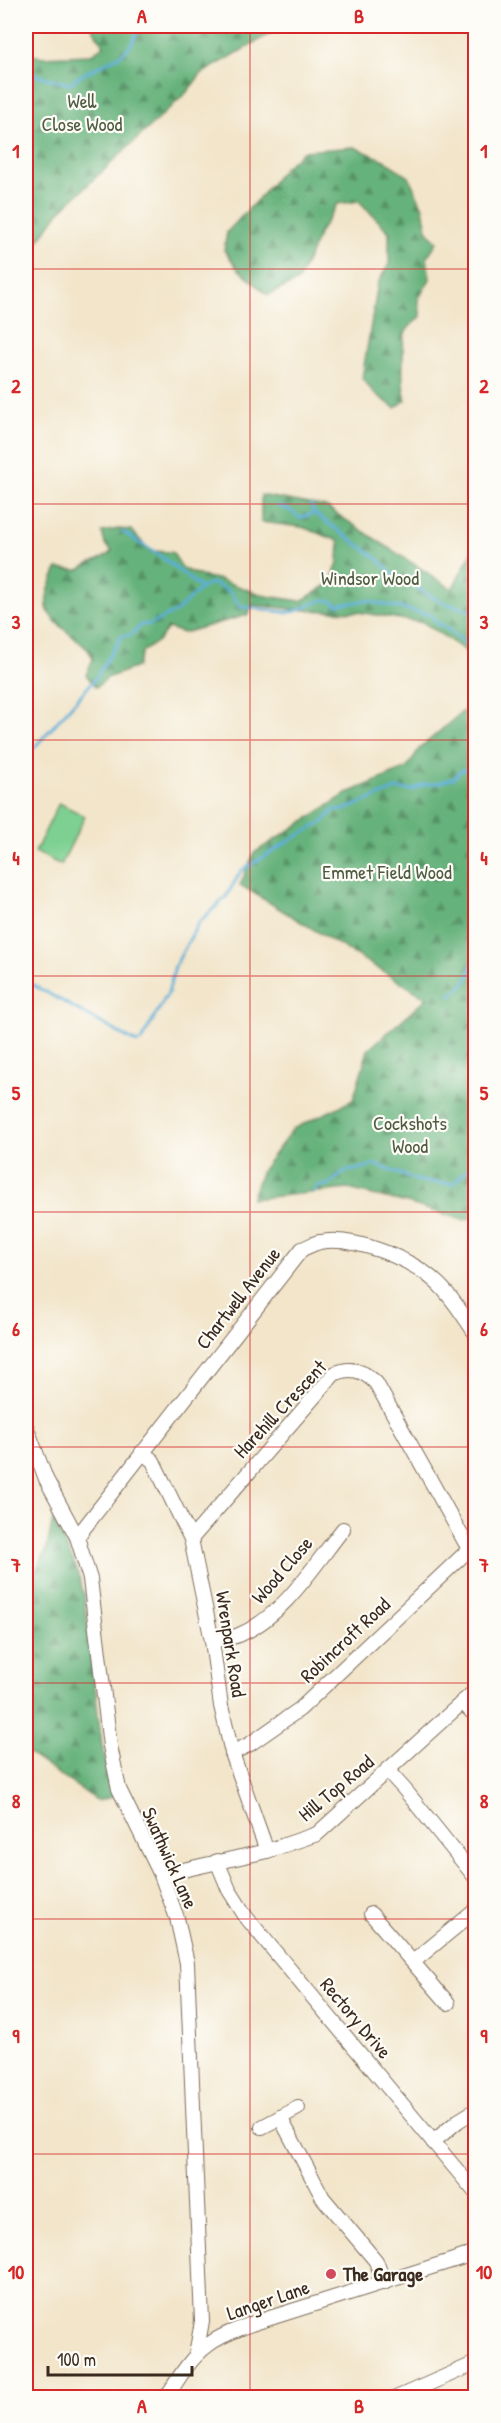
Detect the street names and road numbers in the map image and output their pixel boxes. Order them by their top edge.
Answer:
street label: Chartwell Avenue [189,1241,286,1354]
street label: Harehill Crescent [227,1353,333,1464]
street label: Wood Close [245,1530,318,1609]
street label: Wrenpark Road [210,1589,253,1699]
street label: Robincroft Road [294,1591,396,1688]
street label: Hill Top Road [292,1748,379,1827]
street label: Swathwick Lane [136,1803,205,1913]
street label: Rectory Drive [314,1971,398,2064]
street label: Langer Lane [223,2273,313,2326]

